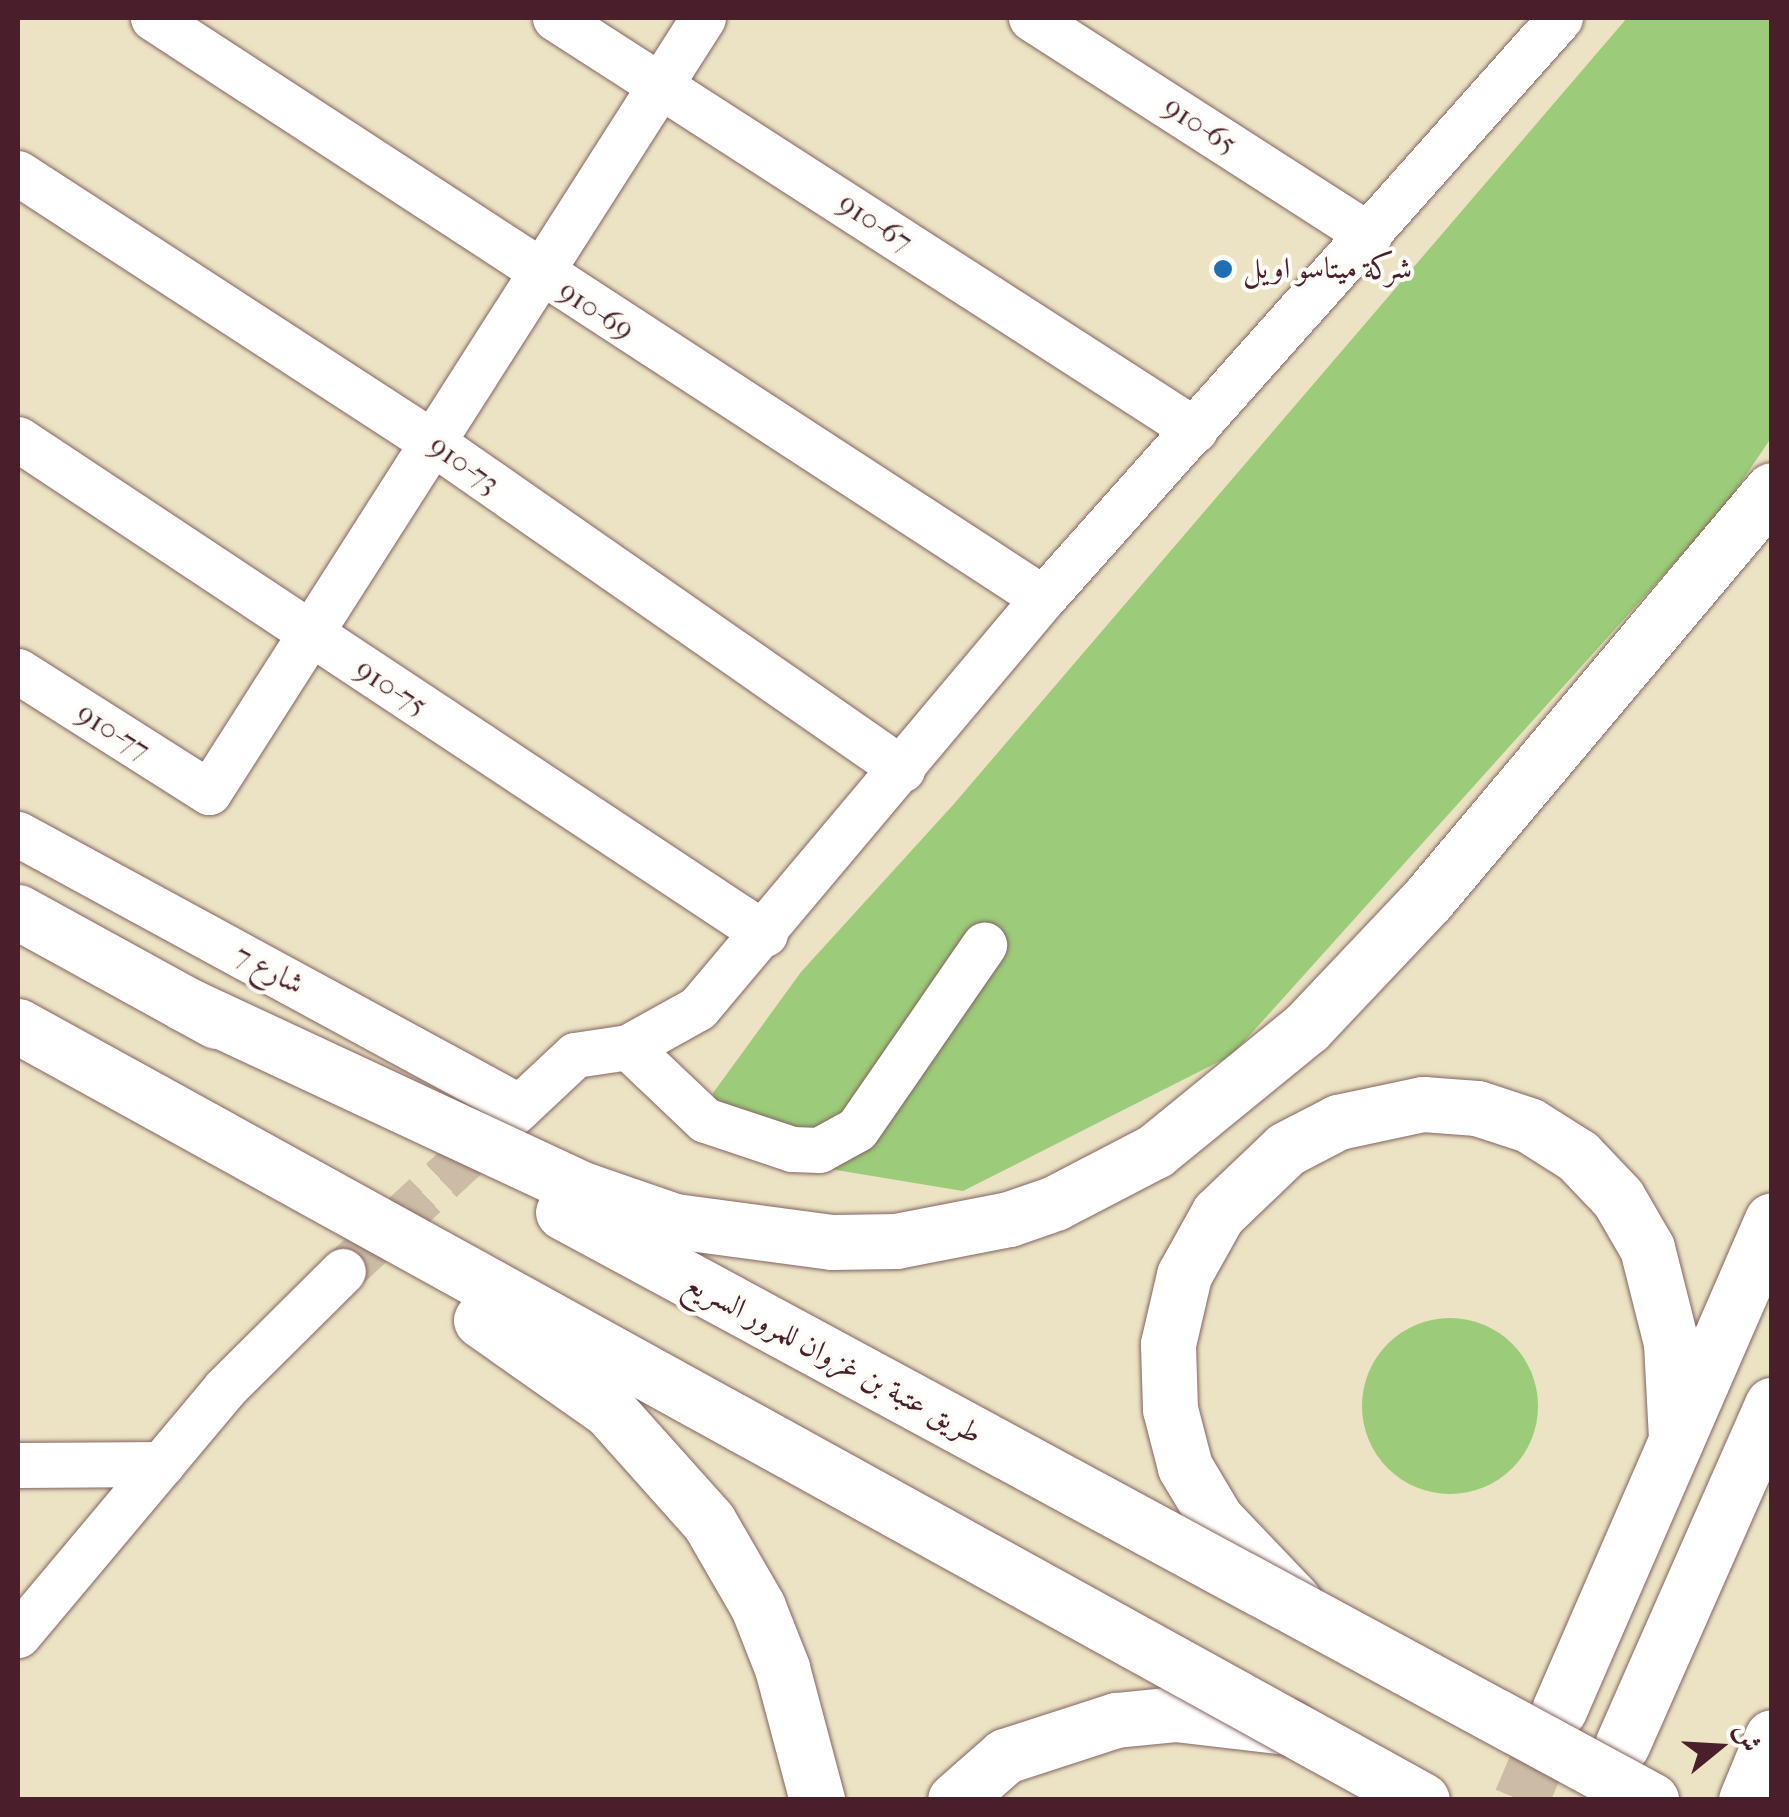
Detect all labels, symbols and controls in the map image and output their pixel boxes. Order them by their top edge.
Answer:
street label: 910-65 [1157,89,1243,163]
street label: 910-67 [831,186,919,260]
place label: شركة ميتاسو اويل [1243,251,1412,287]
marker: شركة ميتاسو اويل [1212,258,1234,280]
street label: 910-69 [552,273,640,349]
street label: 910-73 [422,428,506,502]
street label: 910-75 [348,652,434,724]
street label: 910-77 [70,696,156,768]
street label: شارع 7 [228,937,310,1003]
street label: طريق عتبة بن غزوان للمرور السريع [678,1265,988,1453]
north arrow [1669,1697,1769,1797]
text: ش [1728,1719,1768,1756]

